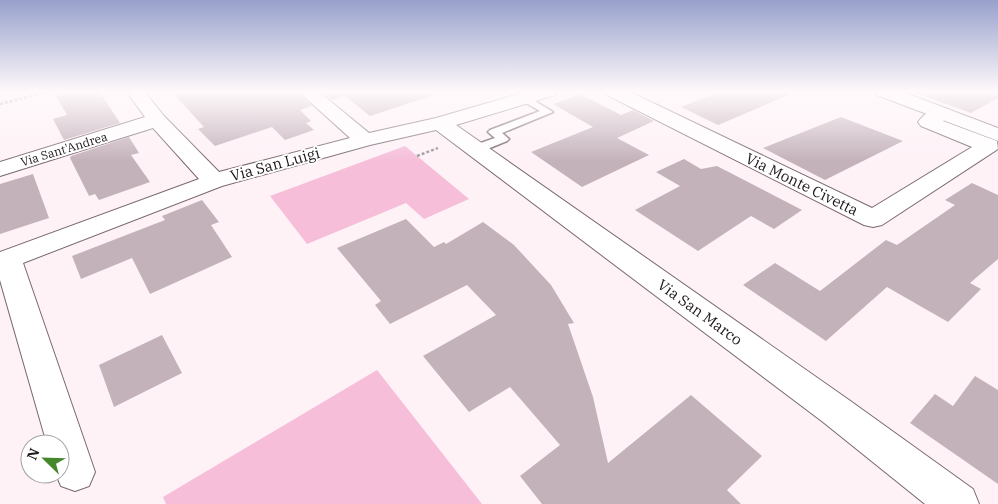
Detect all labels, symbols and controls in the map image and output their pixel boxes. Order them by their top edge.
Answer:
street label: Via Sant'Andrea [19,129,110,169]
street label: Via San Luigi [228,143,322,185]
street label: Via Monte Civetta [743,149,861,219]
street label: Via San Marco [654,275,746,349]
north arrow [20,434,70,484]
text: N [23,445,43,463]

